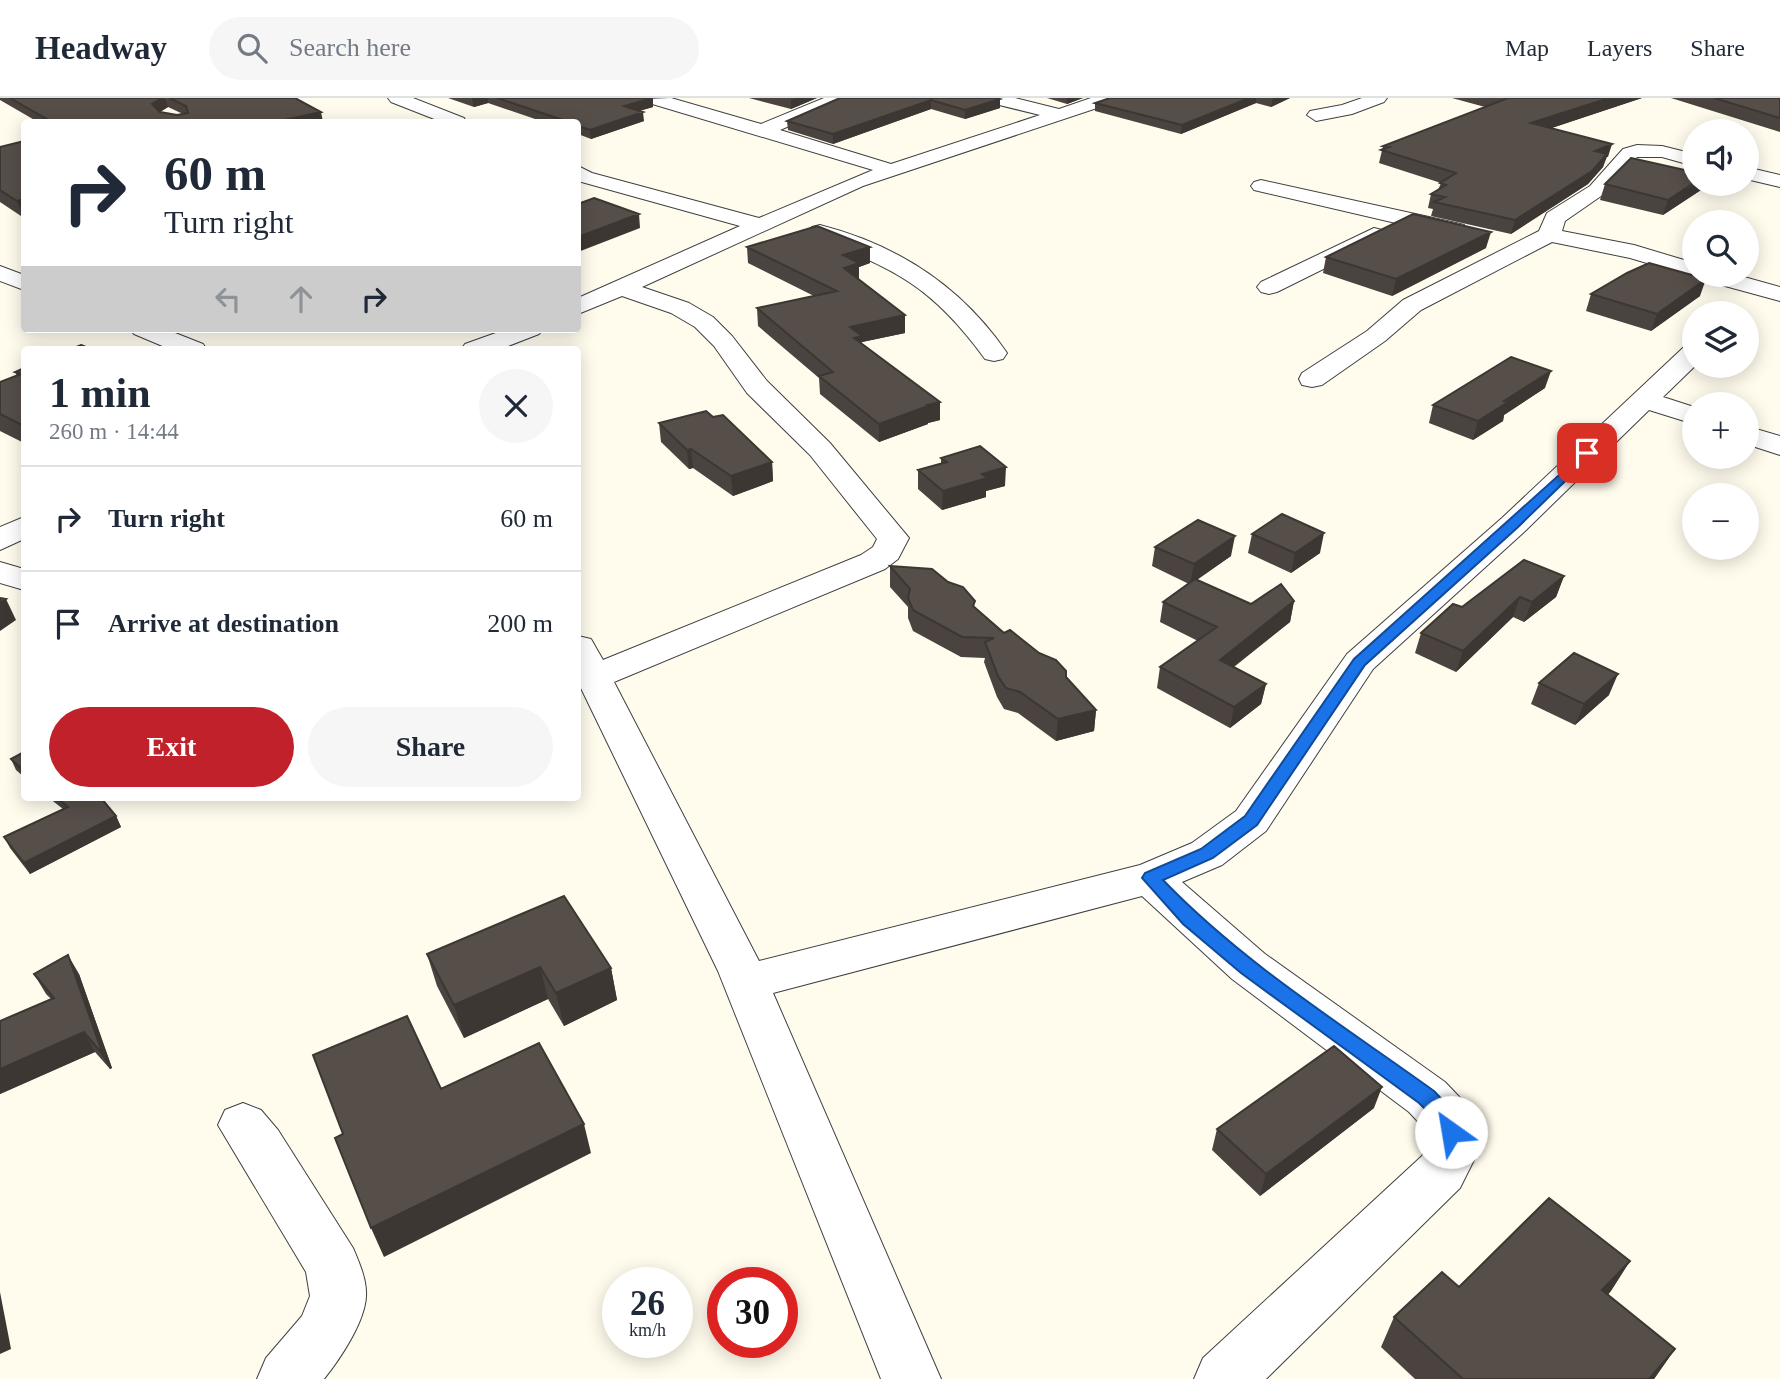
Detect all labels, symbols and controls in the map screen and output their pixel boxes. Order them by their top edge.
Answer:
search box [209,17,699,80]
icon: search [233,29,271,67]
text: Headway [35,30,167,66]
text: Search here [289,33,411,62]
text: Map [1505,35,1549,61]
text: Layers [1587,35,1652,61]
text: Share [1690,35,1745,61]
map controls [1682,119,1759,560]
button: sound [1682,119,1759,196]
text: 60 m [164,146,266,201]
icon: right [49,147,140,238]
text: Turn right [164,204,294,240]
button: search [1682,210,1759,287]
icon: left [209,280,247,318]
icon: ahead [282,280,320,318]
icon: right [355,280,393,318]
button: layers [1682,301,1759,378]
button: close [479,369,553,443]
text: 1 min [49,370,151,416]
button: + [1682,392,1759,469]
text: 260 m · 14:44 [49,419,179,444]
pin [1557,423,1617,483]
icon: arrive [1568,434,1606,472]
button: − [1682,483,1759,560]
icon: right [49,500,87,538]
text: Turn right [108,504,225,533]
text: 60 m [500,504,553,533]
icon: arrive [49,605,87,643]
text: Arrive at destination [108,609,339,638]
text: 200 m [487,609,553,638]
button: Exit [49,707,294,787]
button: Share [308,707,553,787]
position arrow [1414,1095,1488,1169]
speed limit sign: 30 [707,1267,798,1358]
text: 26 [630,1284,665,1323]
text: km/h [629,1320,666,1340]

